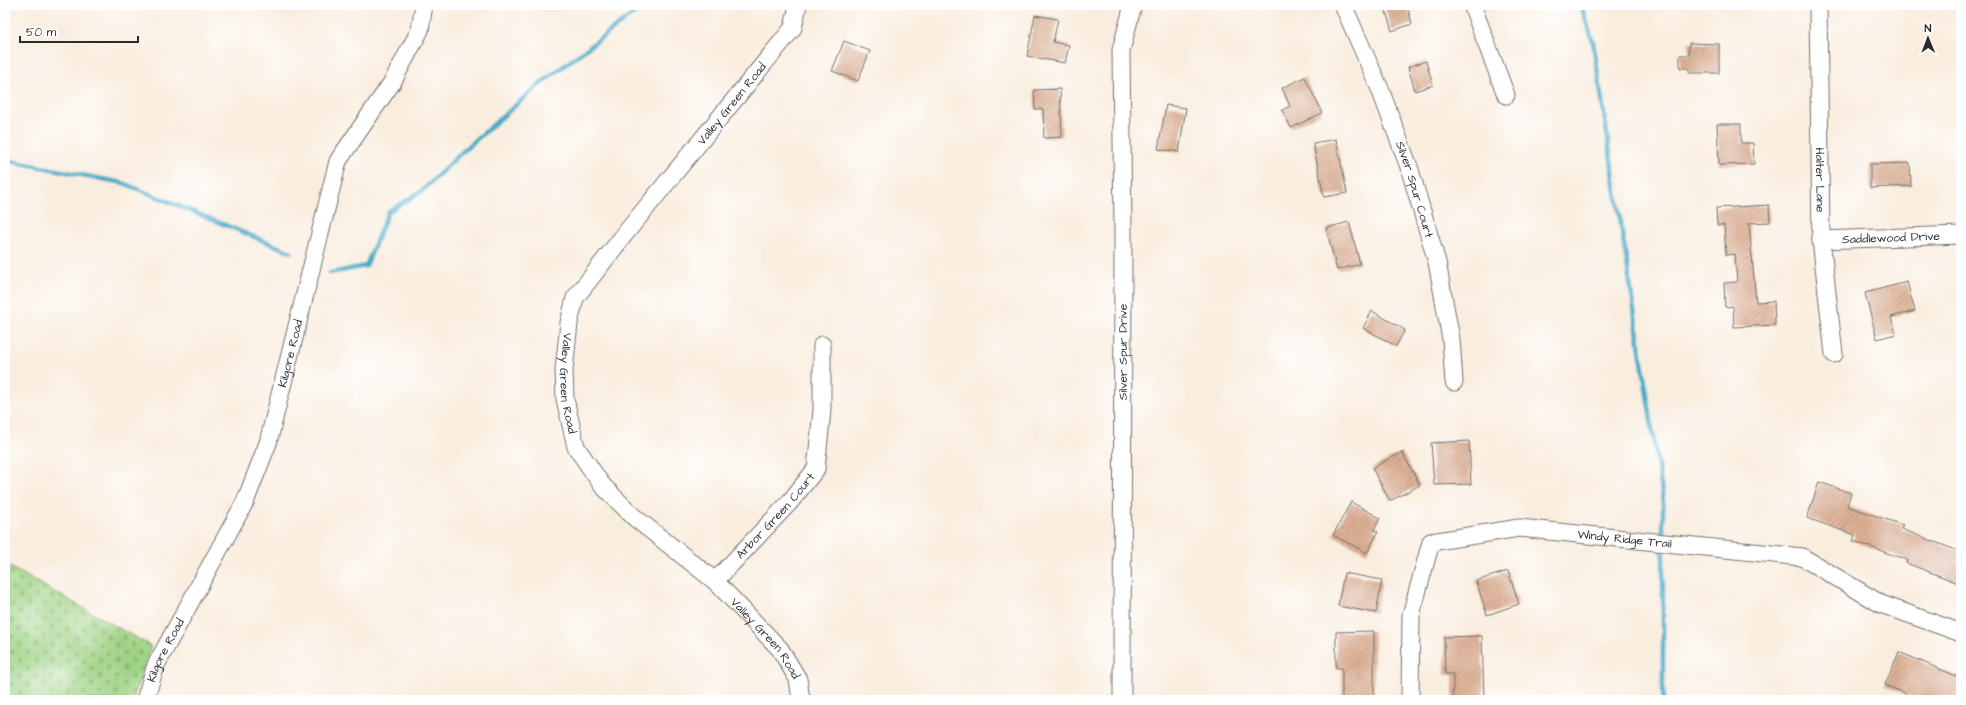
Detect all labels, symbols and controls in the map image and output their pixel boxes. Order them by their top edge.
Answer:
scale bar [20,18,138,44]
north arrow [1908,18,1948,58]
text: N [1924,21,1932,36]
text: 50 m [26,24,57,41]
street label: Valley Green Road [693,59,771,149]
street label: Silver Spur Court [1392,139,1438,240]
street label: Halter Lane [1811,147,1829,213]
street label: Saddlewood Drive [1842,227,1941,248]
street label: Silver Spur Drive [1114,303,1131,400]
street label: Kilgore Road [274,318,307,389]
street label: Valley Green Road [555,332,581,435]
street label: Arbor Green Court [732,469,819,562]
street label: Windy Ridge Trail [1577,526,1673,552]
street label: Valley Green Road [727,594,804,682]
street label: Kilgore Road [143,615,188,684]

